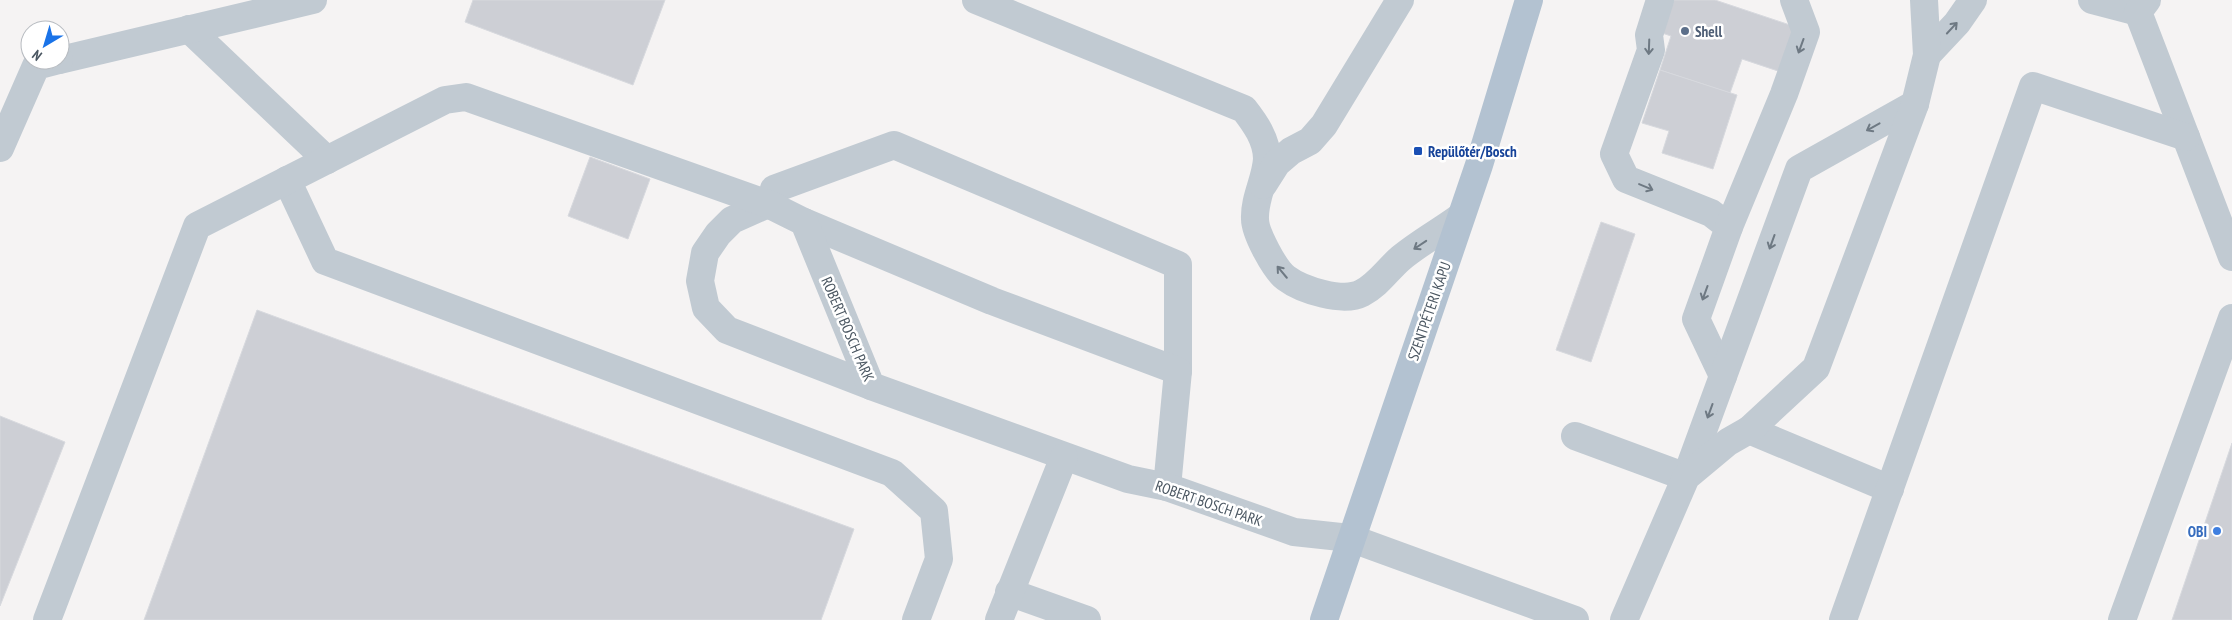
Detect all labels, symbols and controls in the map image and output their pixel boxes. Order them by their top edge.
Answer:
north arrow [20,20,70,70]
place label: Shell [1695,22,1722,41]
one-way arrow [1946,22,1958,35]
marker: Shell [1679,25,1691,37]
one-way arrow [1796,37,1805,53]
one-way arrow [1644,38,1654,54]
text: N [28,46,46,65]
one-way arrow [1866,123,1880,133]
place label: Repülőtér/Bosch [1428,142,1517,161]
marker: Repülőtér/Bosch [1412,145,1424,157]
one-way arrow [1638,183,1653,193]
one-way arrow [1767,234,1776,249]
one-way arrow [1413,240,1427,250]
street label: SZENTPÉTERI KAPU [1403,259,1455,363]
one-way arrow [1277,266,1288,279]
street label: ROBERT BOSCH PARK [817,274,879,385]
one-way arrow [1700,285,1709,300]
one-way arrow [1705,403,1714,418]
street label: ROBERT BOSCH PARK [1153,476,1266,530]
place label: OBI [2188,522,2207,541]
marker: OBI [2211,525,2223,537]

